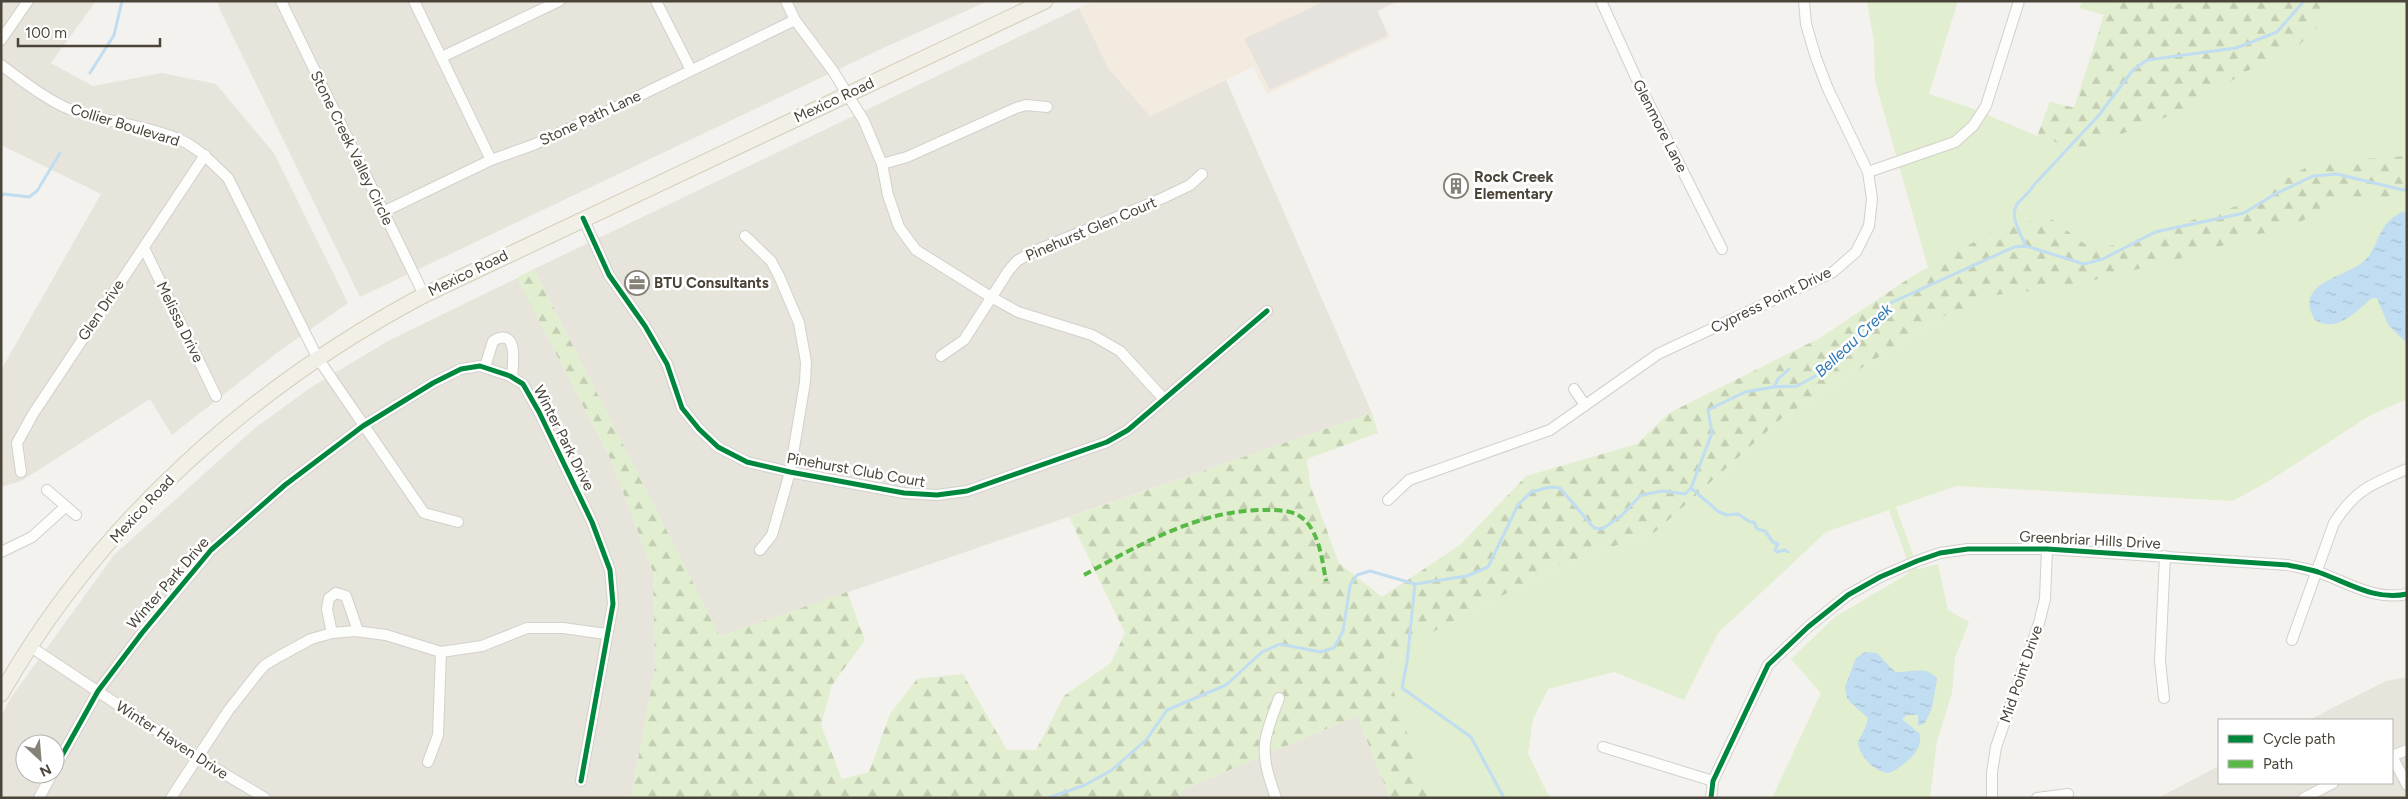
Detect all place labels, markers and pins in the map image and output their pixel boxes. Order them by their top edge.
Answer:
place label: Rock Creek Elementary [1474,168,1553,203]
building icon: Rock Creek Elementary [1443,173,1469,199]
office icon: BTU Consultants [624,270,650,296]
place label: BTU Consultants [654,274,769,292]

